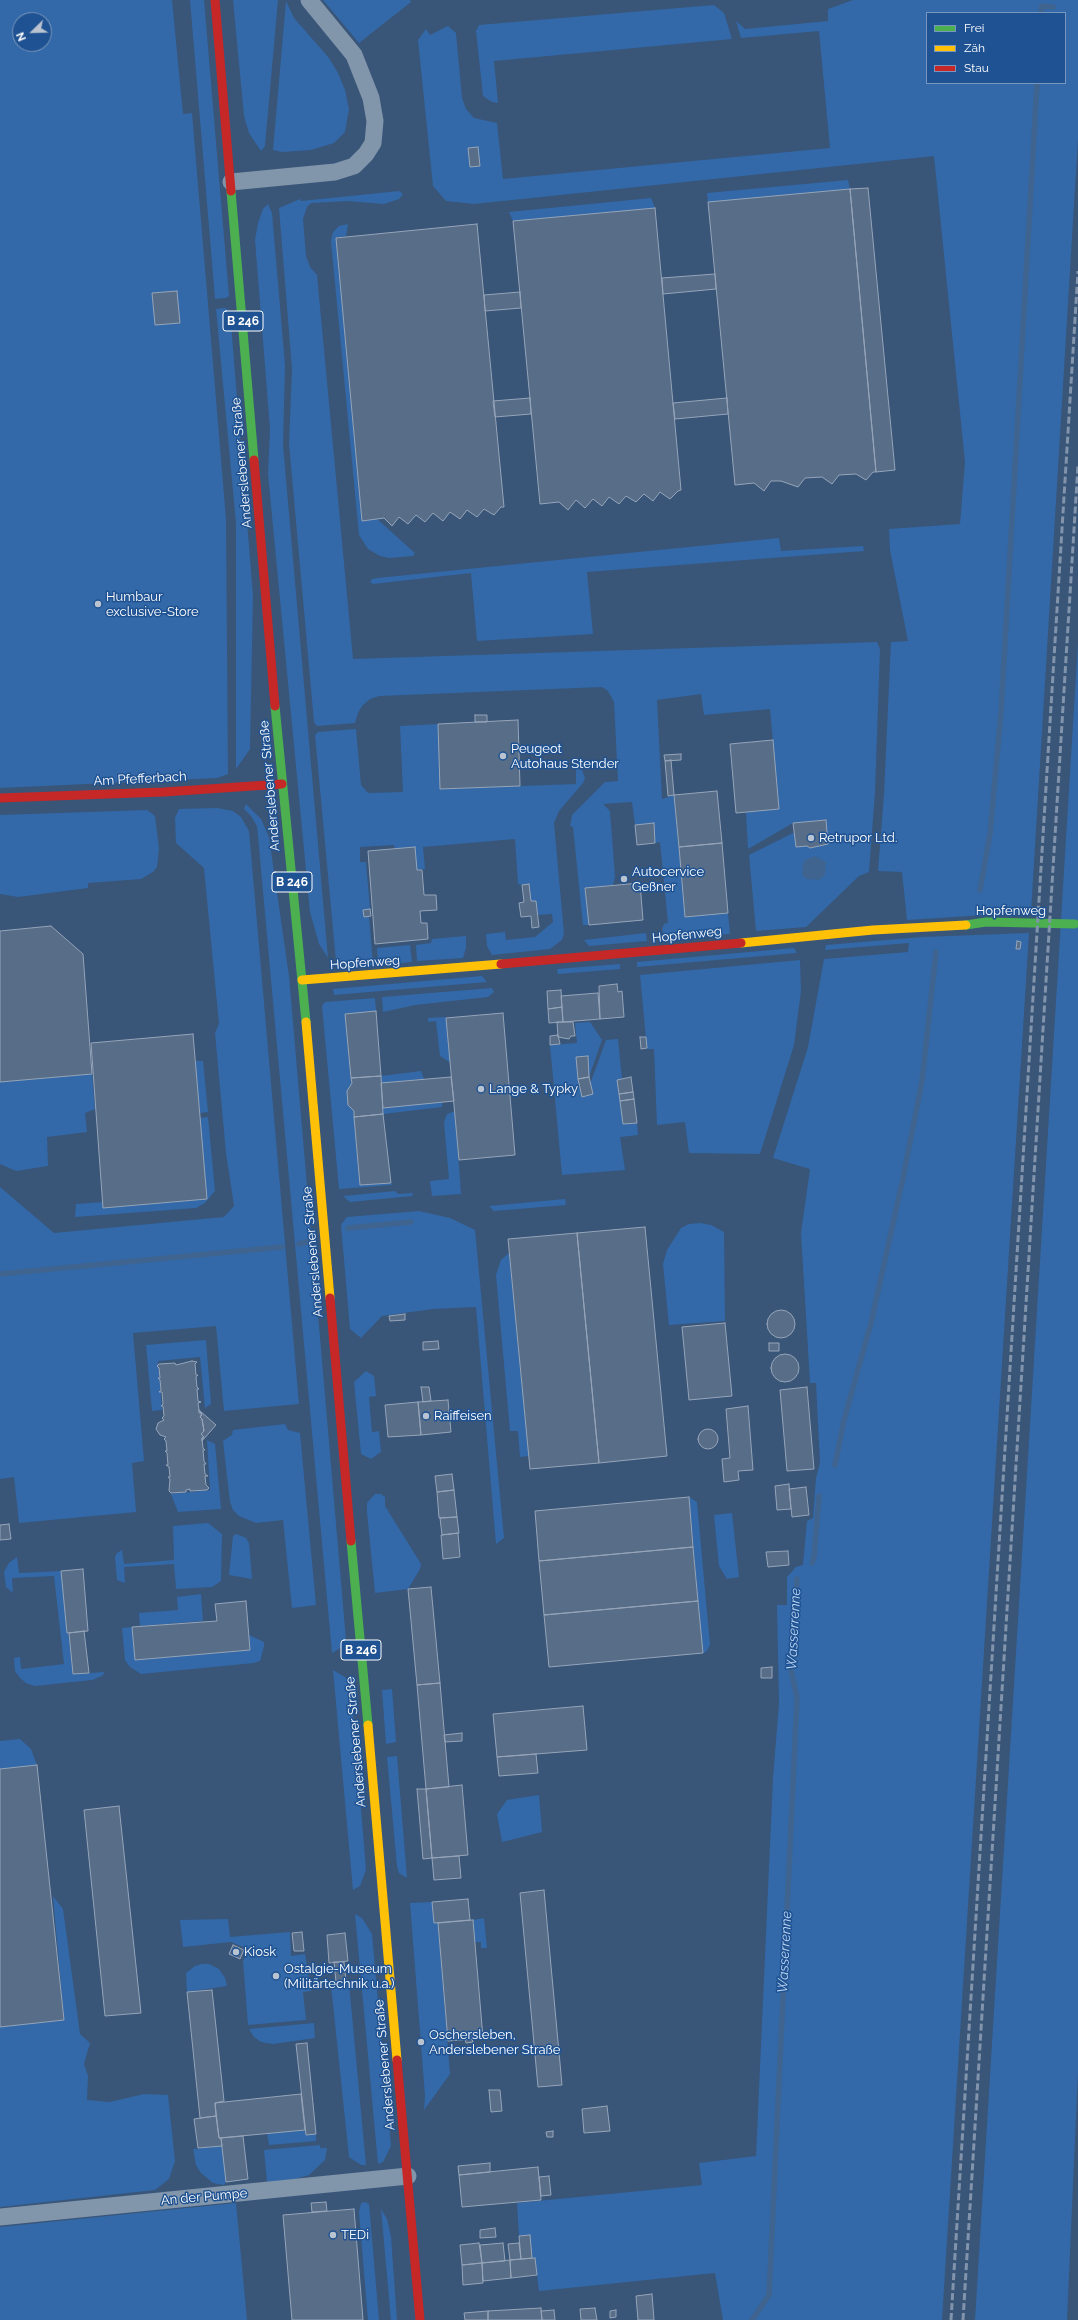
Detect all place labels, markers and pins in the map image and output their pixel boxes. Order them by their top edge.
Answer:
place label: Humbaur exclusive-Store [106,589,199,620]
marker: Humbaur exclusive-Store [93,599,103,609]
place label: Peugeot Autohaus Stender [511,741,619,772]
marker: Peugeot Autohaus Stender [498,751,508,761]
place label: Retrupor Ltd. [819,830,897,846]
marker: Retrupor Ltd. [806,833,816,843]
place label: Autocervice Geßner [632,864,704,895]
marker: Autocervice Geßner [619,874,629,884]
place label: Lange & Typky [489,1081,578,1097]
marker: Lange & Typky [476,1084,486,1094]
place label: Raiffeisen [434,1408,492,1424]
marker: Raiffeisen [421,1411,431,1421]
place label: Kiosk [244,1944,276,1960]
marker: Kiosk [231,1947,241,1957]
place label: Ostalgie-Museum (Militärtechnik u.a.) [284,1961,395,1992]
marker: Ostalgie-Museum (Militärtechnik u.a.) [271,1971,281,1981]
place label: Oschersleben, Anderslebener Straße [429,2027,560,2058]
marker: Oschersleben, Anderslebener Straße [416,2037,426,2047]
place label: TEDi [341,2227,369,2243]
marker: TEDi [328,2230,338,2240]

